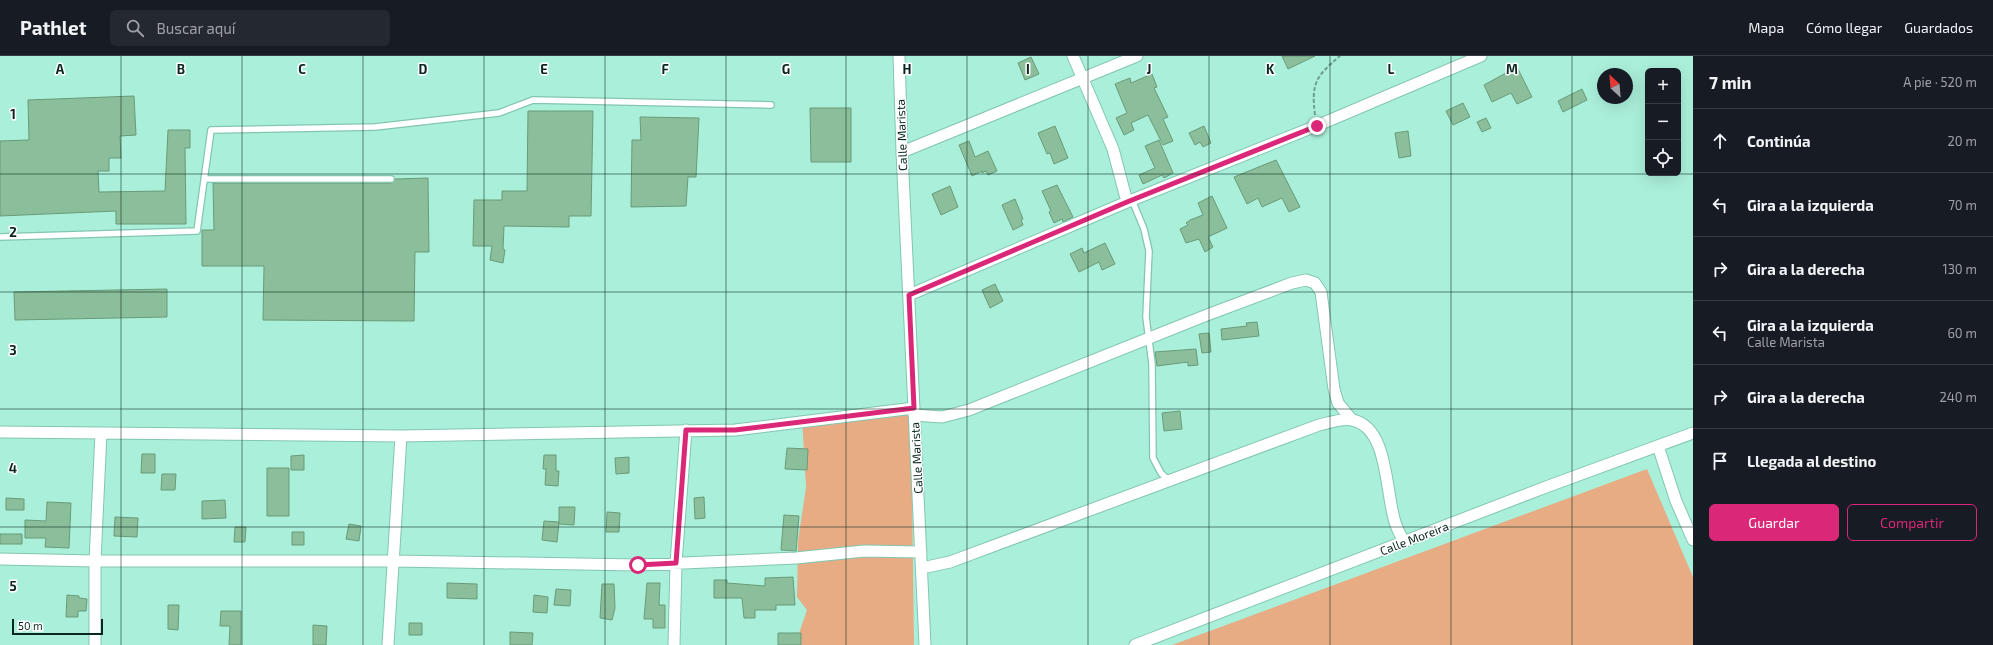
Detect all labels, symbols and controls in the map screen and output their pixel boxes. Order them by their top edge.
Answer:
search box [110,10,390,46]
text: Pathlet [20,16,86,39]
icon: search [124,17,146,39]
text: Buscar aquí [156,19,236,37]
text: Mapa [1748,19,1784,36]
text: Cómo llegar [1806,19,1882,36]
text: Guardados [1904,19,1973,36]
text: A [56,61,65,77]
text: B [177,61,185,77]
text: C [298,61,306,77]
text: D [419,61,428,77]
text: E [540,61,548,77]
text: F [661,61,669,77]
text: G [782,61,790,77]
text: H [903,61,912,77]
text: I [1026,61,1030,77]
text: J [1147,61,1151,77]
text: K [1266,61,1275,77]
text: L [1388,61,1395,77]
text: M [1506,61,1518,77]
north arrow [1597,68,1633,104]
map controls [1645,68,1681,176]
button: + [1645,68,1681,104]
text: 7 min [1709,72,1752,92]
text: A pie · 520 m [1903,74,1977,90]
street label: Calle Marista [893,99,909,171]
button: − [1645,104,1681,140]
text: 1 [10,106,16,122]
route end [1308,117,1326,135]
icon: ahead [1709,130,1731,152]
text: Continúa [1747,132,1810,150]
text: 20 m [1948,133,1977,149]
button: locate [1645,140,1681,176]
icon: left [1709,194,1731,216]
text: Gira a la izquierda [1747,196,1874,214]
text: 70 m [1948,197,1977,213]
text: 2 [9,224,17,240]
icon: right [1709,258,1731,280]
text: Gira a la derecha [1747,260,1865,278]
text: 130 m [1942,261,1977,277]
text: Gira a la izquierda [1747,316,1874,334]
icon: left [1709,322,1731,344]
text: 60 m [1947,325,1977,341]
text: Calle Marista [1747,334,1825,350]
text: 3 [9,342,17,358]
icon: right [1709,386,1731,408]
text: Gira a la derecha [1747,388,1865,406]
text: 240 m [1940,389,1977,405]
street label: Calle Marista [907,422,925,494]
icon: arrive [1709,450,1731,472]
text: Llegada al destino [1747,452,1876,470]
text: 4 [9,460,17,476]
button: Guardar [1709,504,1839,541]
button: Compartir [1847,504,1977,541]
street label: Calle Moreira [1378,518,1450,558]
route start [629,556,647,574]
text: 5 [9,578,17,594]
scale bar [12,617,103,636]
text: 50 m [18,619,43,632]

